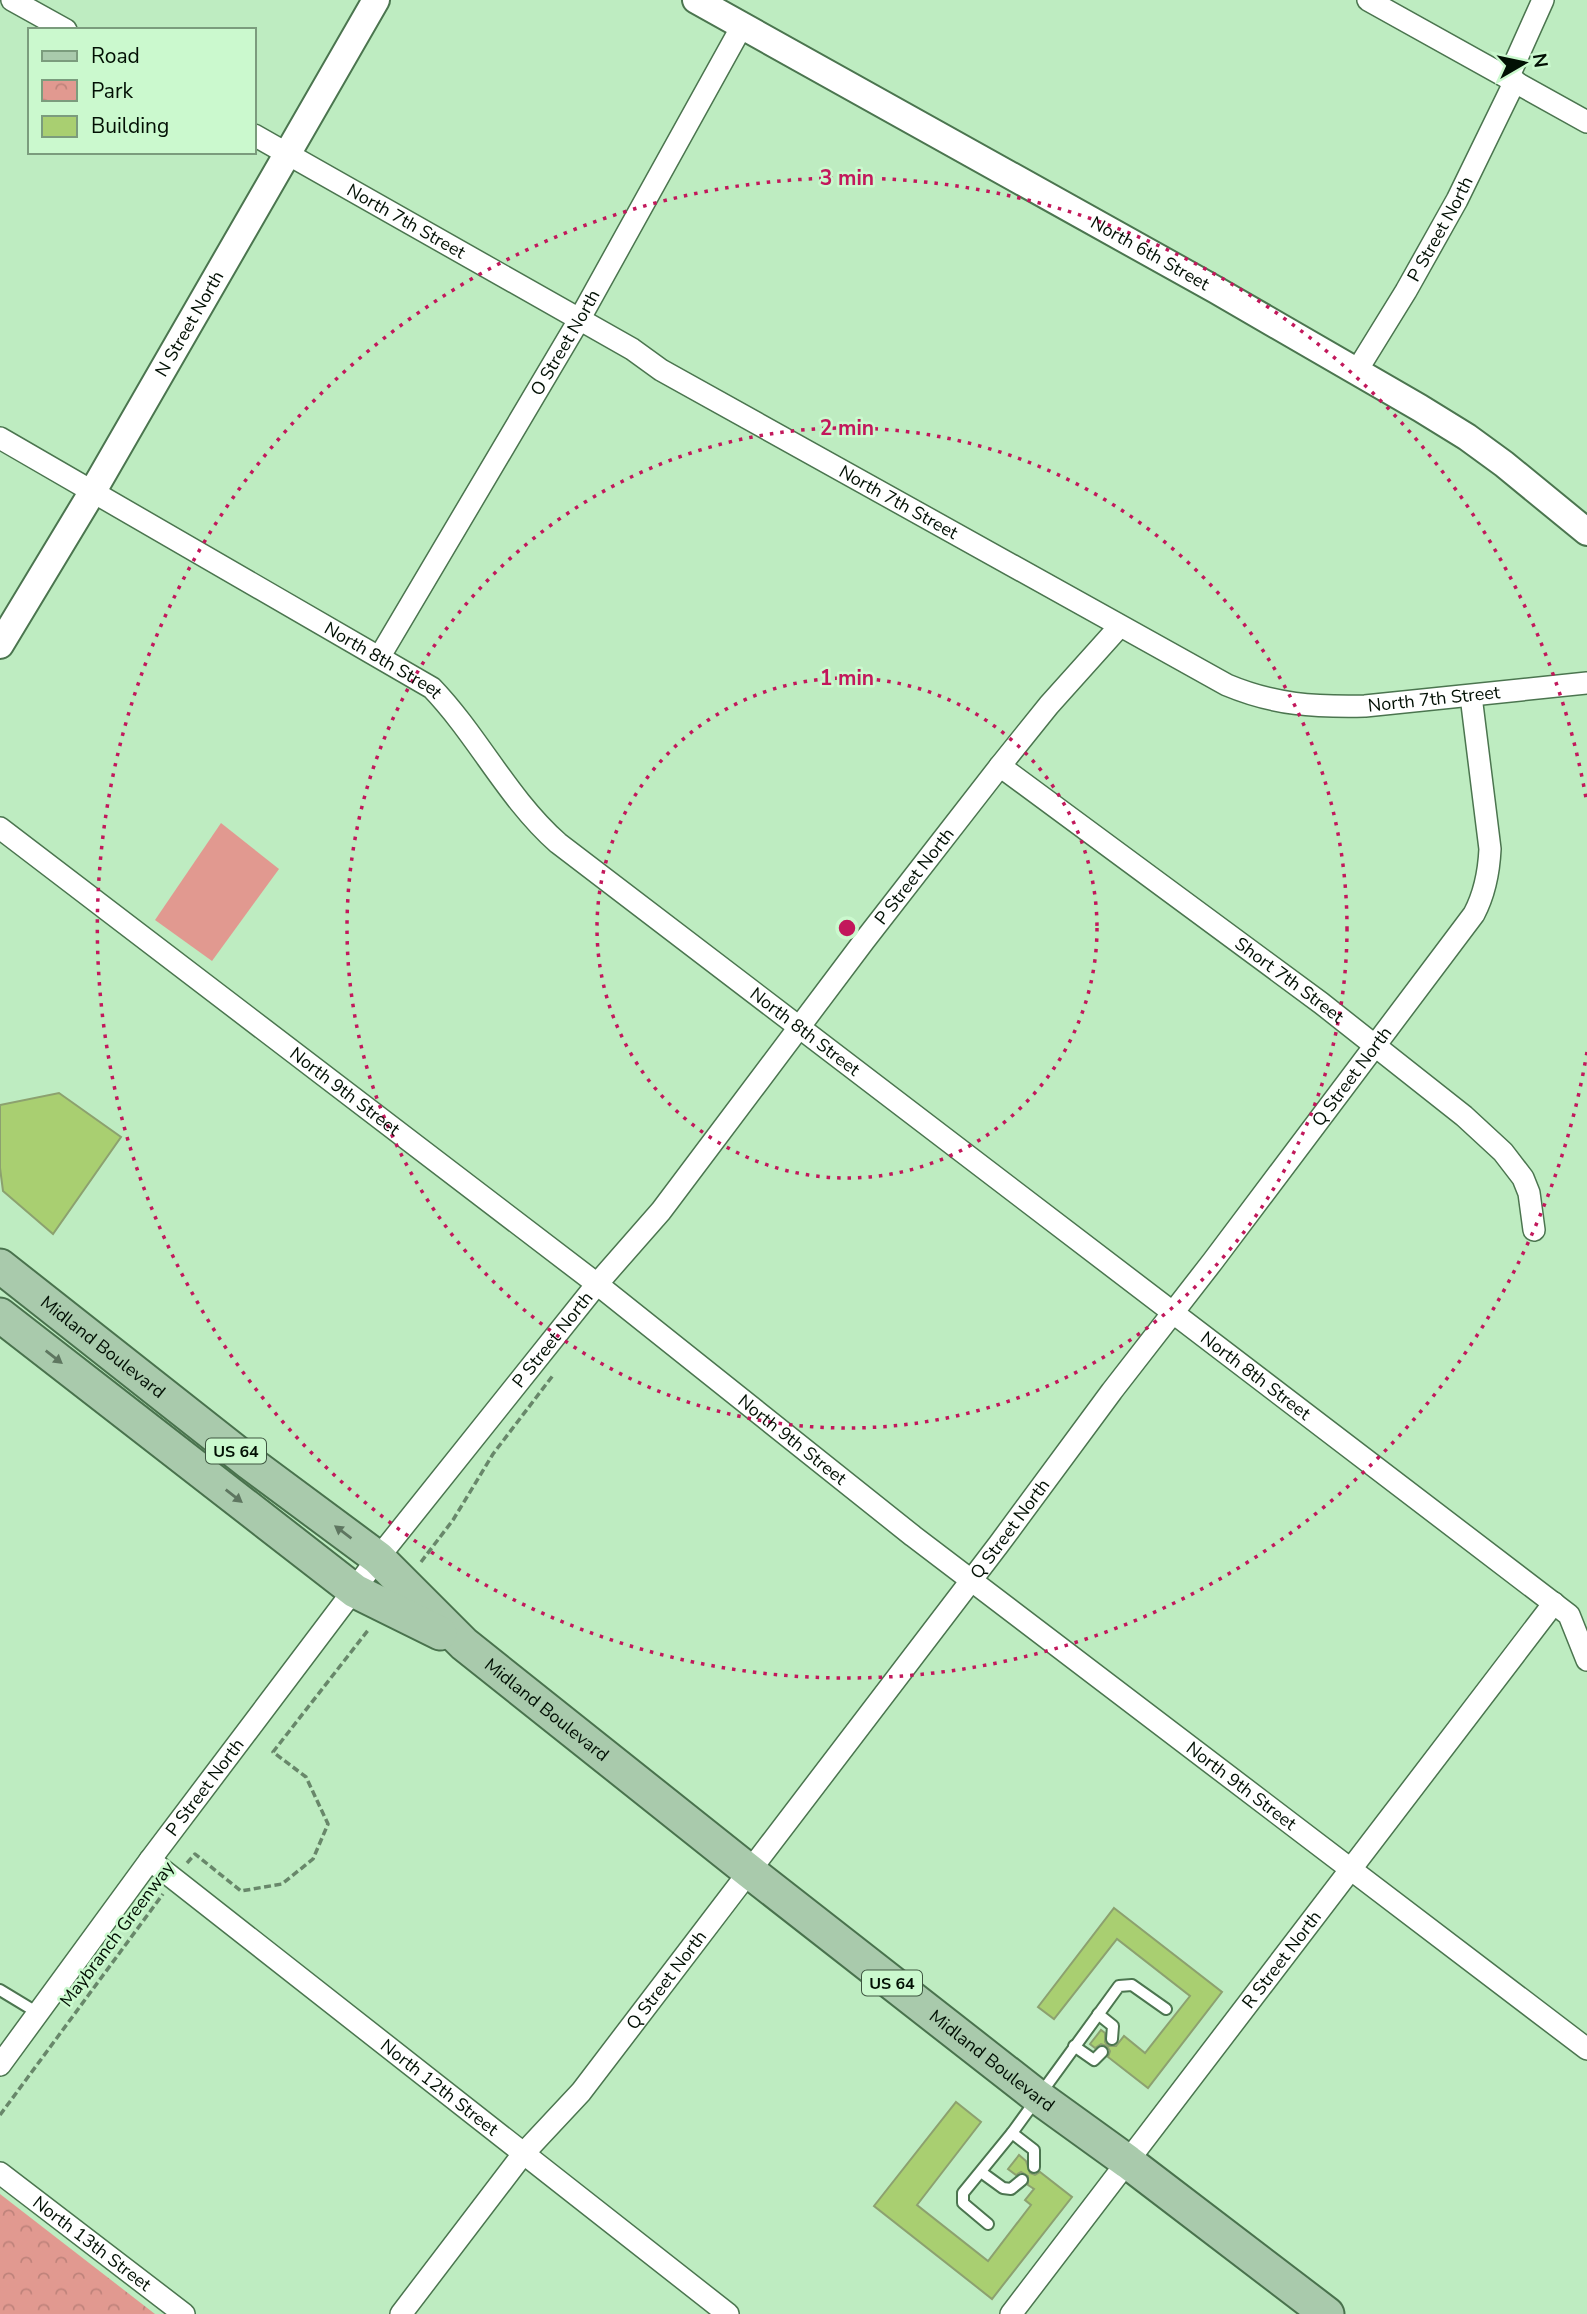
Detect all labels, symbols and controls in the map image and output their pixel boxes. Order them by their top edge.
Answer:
legend [28,28,256,154]
north arrow [1489,28,1559,98]
text: Road [91,42,140,70]
text: N [1526,51,1554,70]
text: Park [91,77,133,105]
text: Building [91,112,169,140]
text: 3 min [820,164,874,192]
street label: P Street North [1402,172,1479,286]
street label: North 7th Street [343,178,471,265]
street label: North 6th Street [1086,210,1215,296]
street label: N Street North [149,266,229,381]
street label: O Street North [525,285,606,400]
text: 2 min [820,414,874,442]
street label: North 7th Street [835,459,963,545]
street label: North 8th Street [320,616,448,704]
text: 1 min [820,664,874,692]
street label: North 7th Street [1367,680,1502,718]
street label: P Street North [869,823,960,930]
centre of rings [835,916,859,940]
street label: Short 7th Street [1230,931,1350,1029]
street label: North 8th Street [745,982,866,1082]
street label: Q Street North [1306,1022,1397,1131]
street label: North 9th Street [285,1042,405,1142]
street label: P Street North [507,1287,598,1393]
street label: Midland Boulevard [35,1290,170,1404]
street label: North 8th Street [1196,1326,1316,1426]
one-way arrow [45,1349,63,1363]
street label: North 9th Street [733,1389,852,1491]
road number: US 64 [206,1438,266,1464]
street label: Q Street North [965,1474,1055,1584]
one-way arrow [224,1489,242,1504]
one-way arrow [334,1525,352,1539]
street label: Midland Boulevard [479,1653,614,1767]
street label: P Street North [160,1734,250,1841]
street label: North 9th Street [1181,1736,1302,1836]
street label: Maybranch Greenway [54,1856,180,2012]
street label: R Street North [1237,1906,1327,2013]
street label: Q Street North [621,1925,712,2035]
road number: US 64 [862,1970,922,1996]
street label: Midland Boulevard [924,2004,1060,2117]
street label: North 12th Street [376,2034,504,2141]
street label: North 13th Street [28,2190,157,2297]

